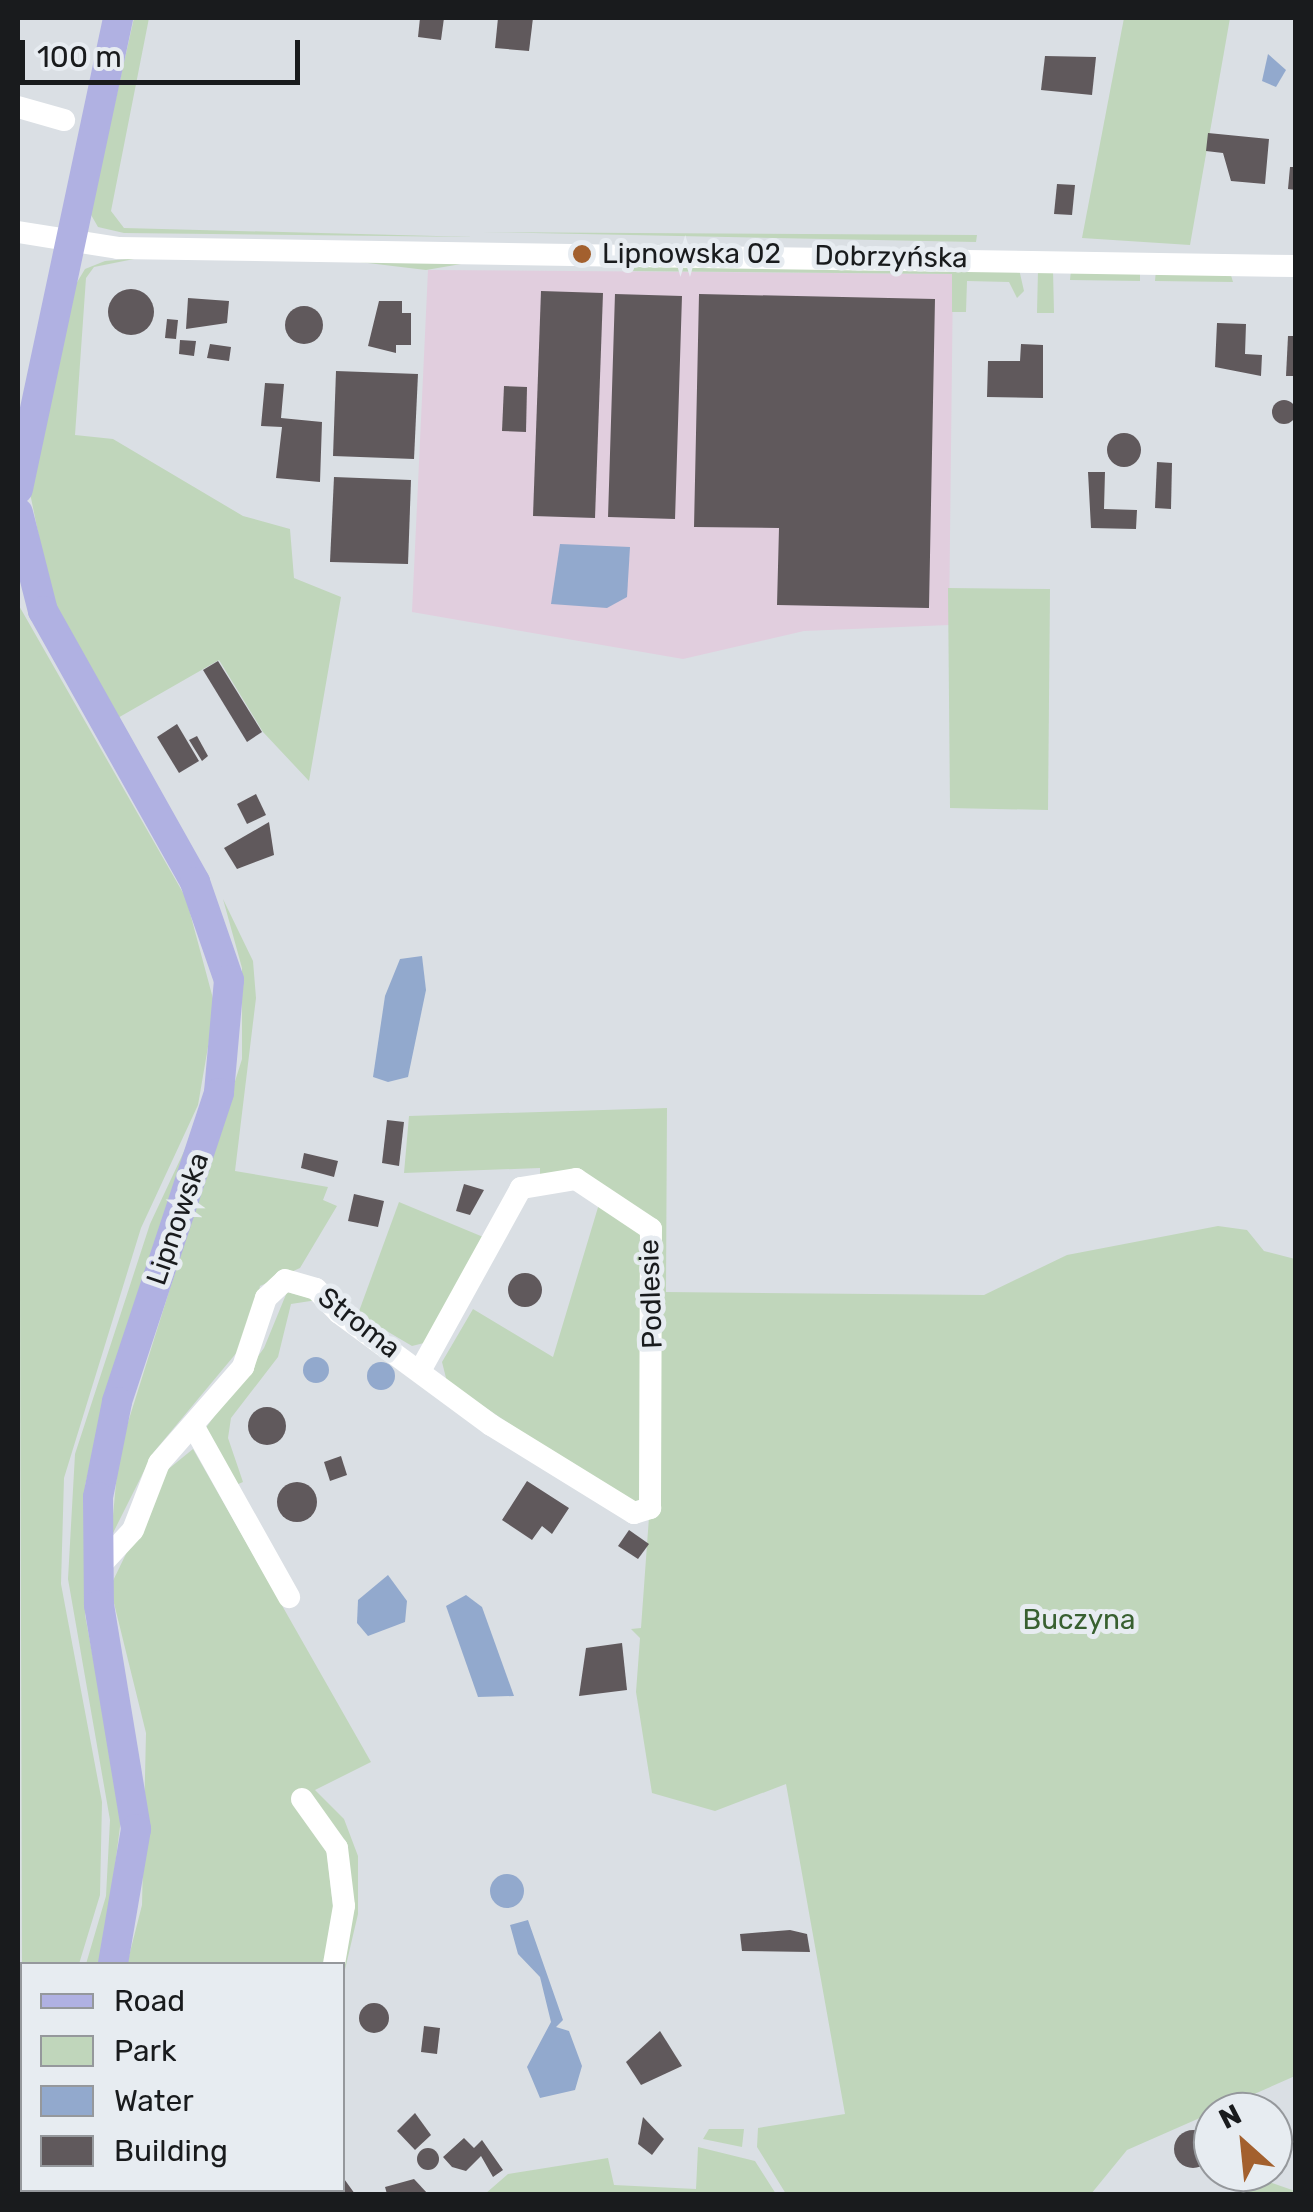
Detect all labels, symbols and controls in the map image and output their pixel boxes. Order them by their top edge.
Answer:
scale bar [25,20,305,82]
text: 100 m [37,39,122,75]
place label: Lipnowska 02 [602,237,781,271]
street label: Dobrzyńska [814,239,968,275]
marker: Lipnowska 02 [571,243,593,265]
street label: Lipnowska [140,1148,216,1290]
street label: Podlesie [632,1239,670,1349]
street label: Stroma [311,1280,407,1366]
park label: Buczyna [1022,1603,1136,1637]
legend [20,1962,345,2192]
text: Road [114,1983,185,2019]
text: Park [114,2033,176,2069]
text: Water [114,2083,194,2119]
north arrow [1193,2092,1293,2192]
text: N [1214,2097,1247,2136]
text: Building [114,2133,228,2169]

